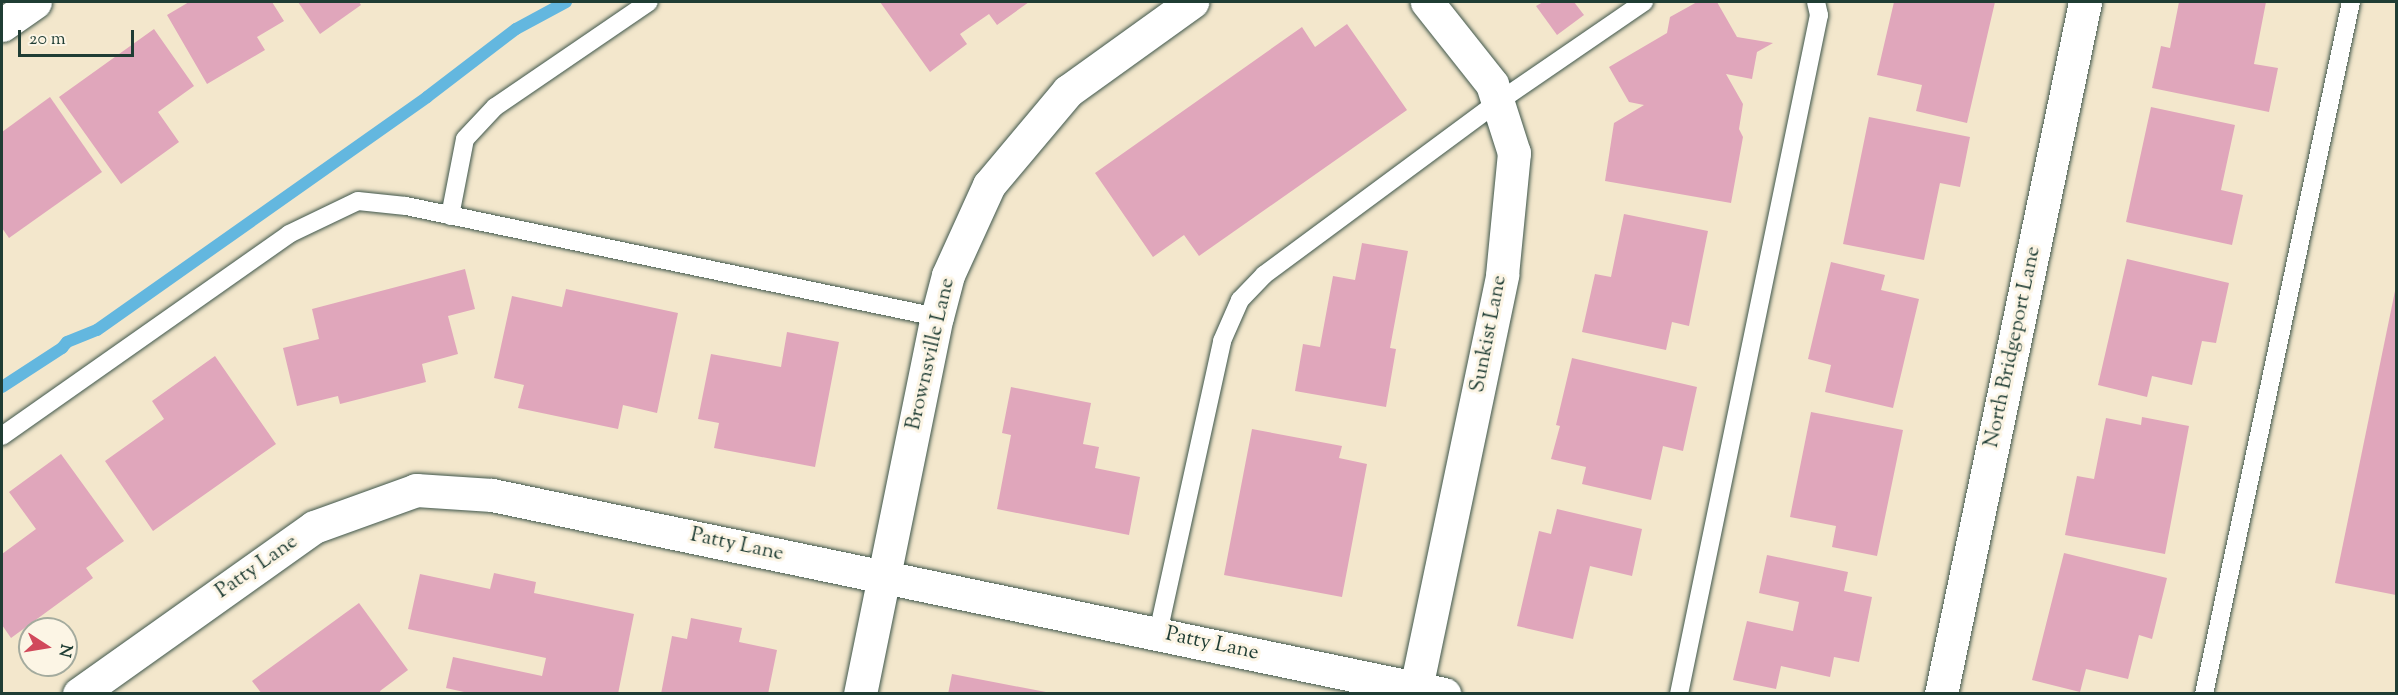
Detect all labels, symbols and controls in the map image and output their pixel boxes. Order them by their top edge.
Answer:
scale bar [21,18,136,56]
text: 20 m [29,27,66,53]
street label: North Bridgeport Lane [1979,244,2047,450]
street label: Sunkist Lane [1465,273,1513,395]
street label: Brownsville Lane [901,275,961,433]
street label: Patty Lane [688,523,786,567]
street label: Patty Lane [211,530,303,604]
north arrow [18,617,78,677]
street label: Patty Lane [1163,622,1261,666]
text: N [52,642,77,659]

